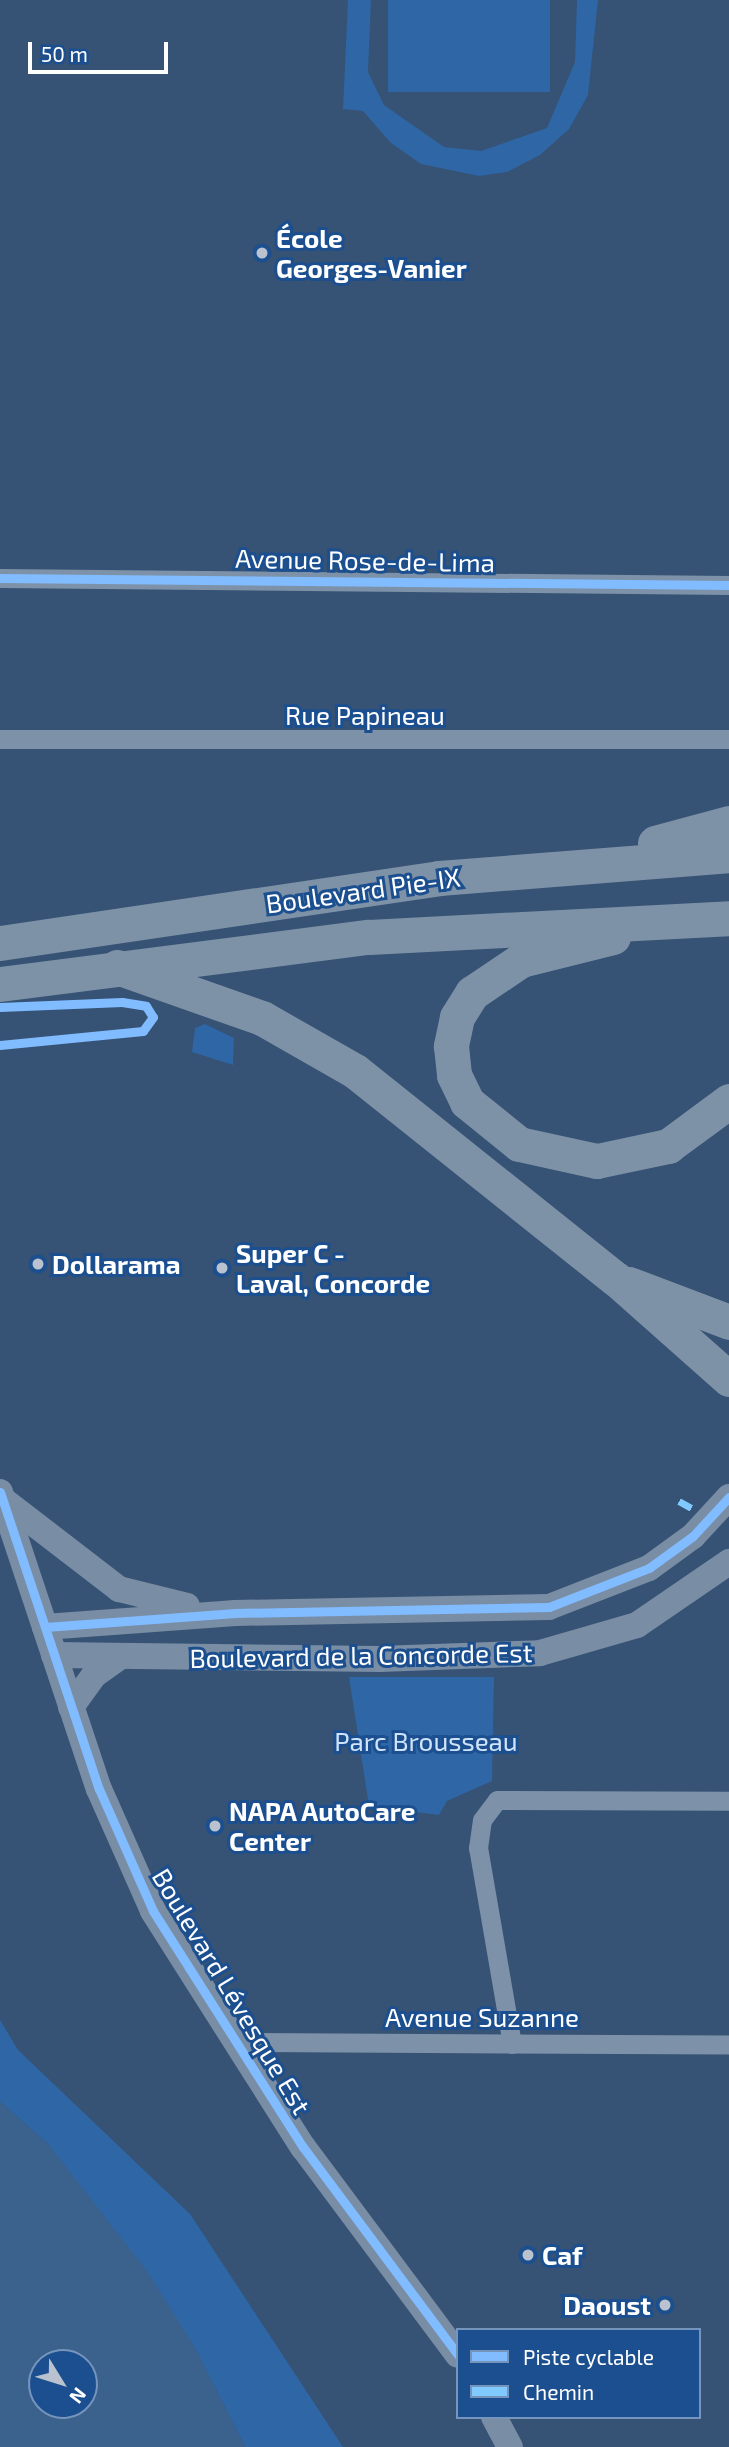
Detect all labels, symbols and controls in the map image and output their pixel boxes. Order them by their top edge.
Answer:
scale bar [32,28,172,72]
text: 50 m [41,41,88,66]
place label: École Georges-Vanier [276,222,467,284]
marker: École Georges-Vanier [254,245,270,261]
street label: Avenue Rose-de-Lima [235,542,495,578]
street label: Rue Papineau [285,699,445,731]
street label: Boulevard Pie-IX [264,861,462,919]
place label: Super C - Laval, Concorde [236,1237,430,1298]
place label: Dollarama [52,1248,181,1280]
marker: Dollarama [30,1256,46,1272]
marker: Super C - Laval, Concorde [214,1260,230,1276]
street label: Boulevard de la Concorde Est [189,1636,533,1674]
park label: Parc Brousseau [334,1725,518,1757]
place label: NAPA AutoCare Center [229,1795,417,1856]
marker: NAPA AutoCare Center [207,1818,223,1834]
street label: Boulevard Lévesque Est [146,1862,318,2120]
street label: Avenue Suzanne [385,2001,579,2033]
place label: Caf [542,2239,583,2271]
marker: Caf [520,2247,536,2263]
place label: Daoust [563,2289,651,2321]
marker: Daoust [657,2297,673,2313]
legend [456,2328,701,2419]
text: Piste cyclable [523,2344,654,2369]
north arrow [28,2349,98,2419]
text: Chemin [523,2379,594,2404]
text: N [65,2384,92,2408]

